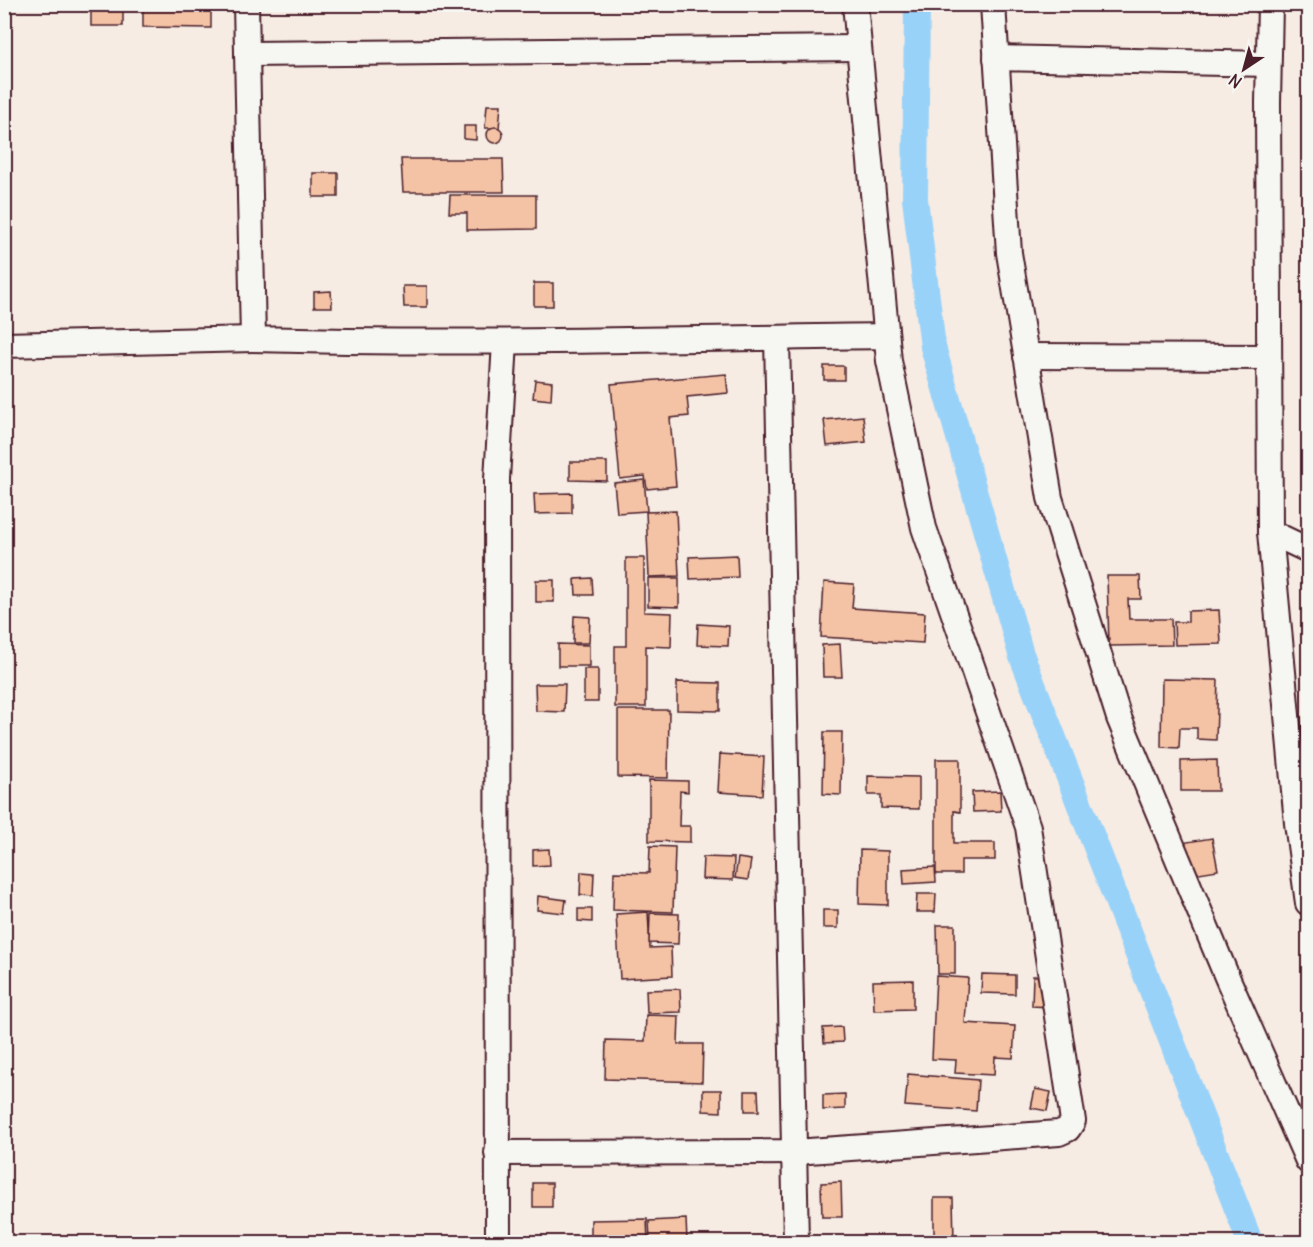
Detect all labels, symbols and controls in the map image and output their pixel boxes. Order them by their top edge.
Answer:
north arrow [1214,39,1274,99]
text: N [1225,70,1246,92]

